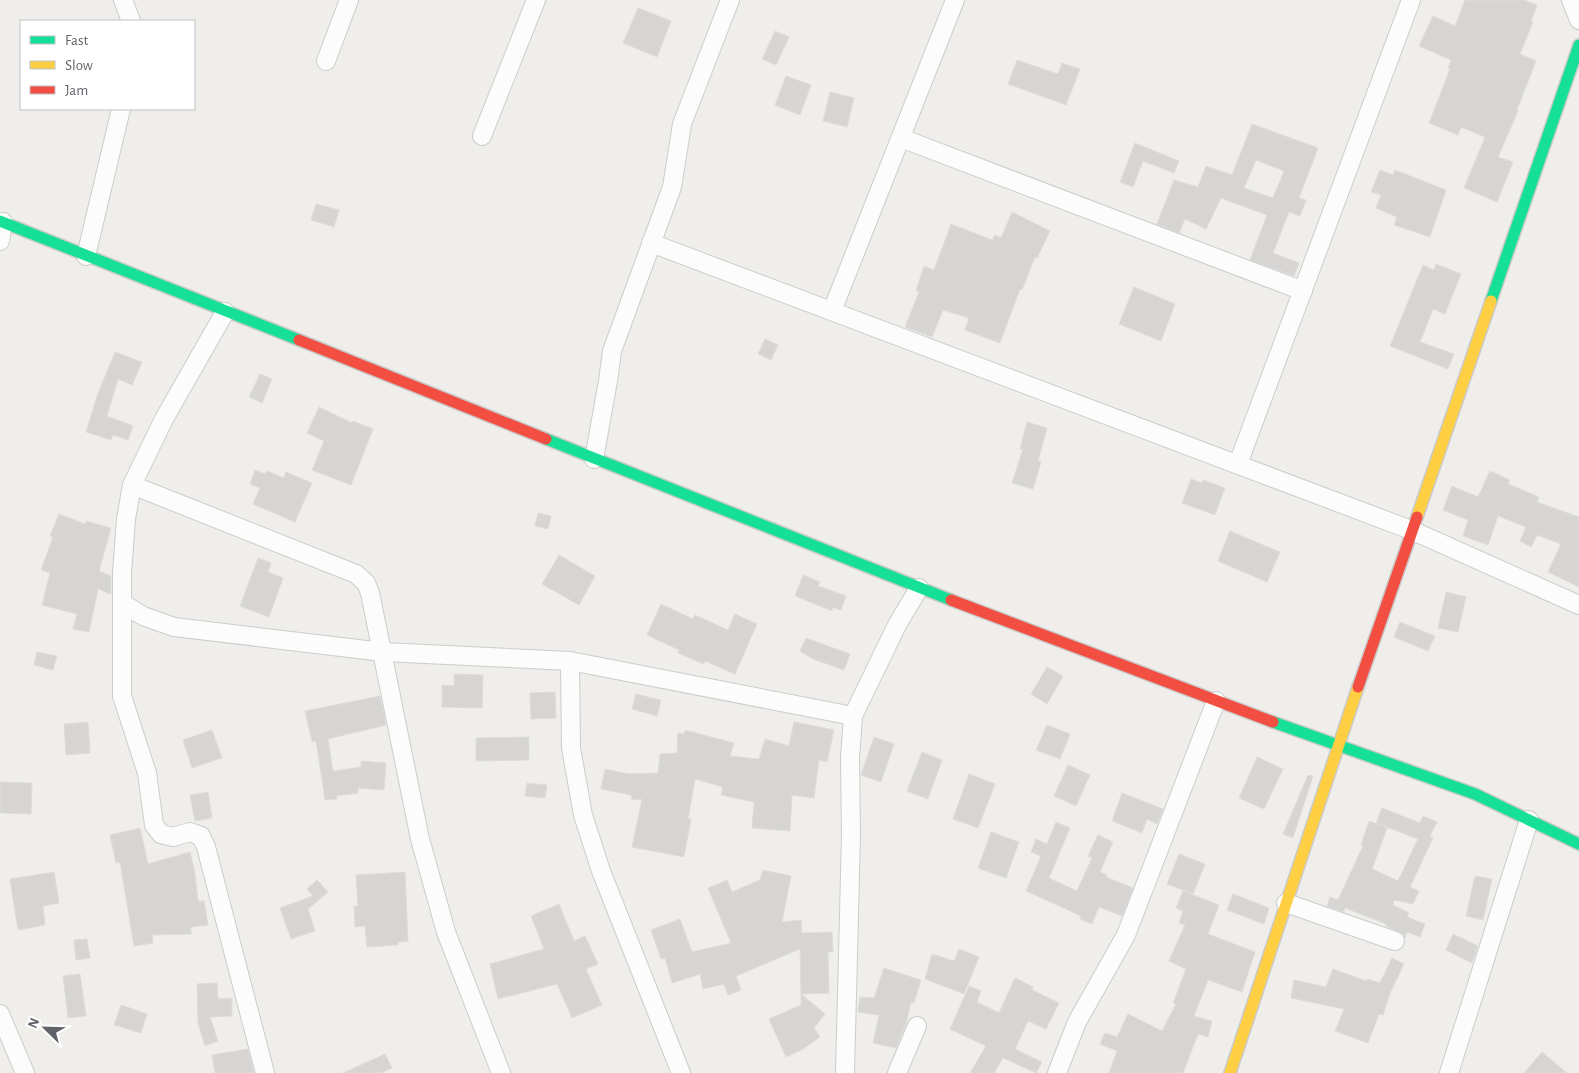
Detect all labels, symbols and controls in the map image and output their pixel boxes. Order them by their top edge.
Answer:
legend [20,20,195,110]
text: Fast [65,33,89,48]
text: Slow [65,58,93,73]
text: Jam [65,83,88,98]
north arrow [20,1003,70,1053]
text: N [26,1016,42,1031]

